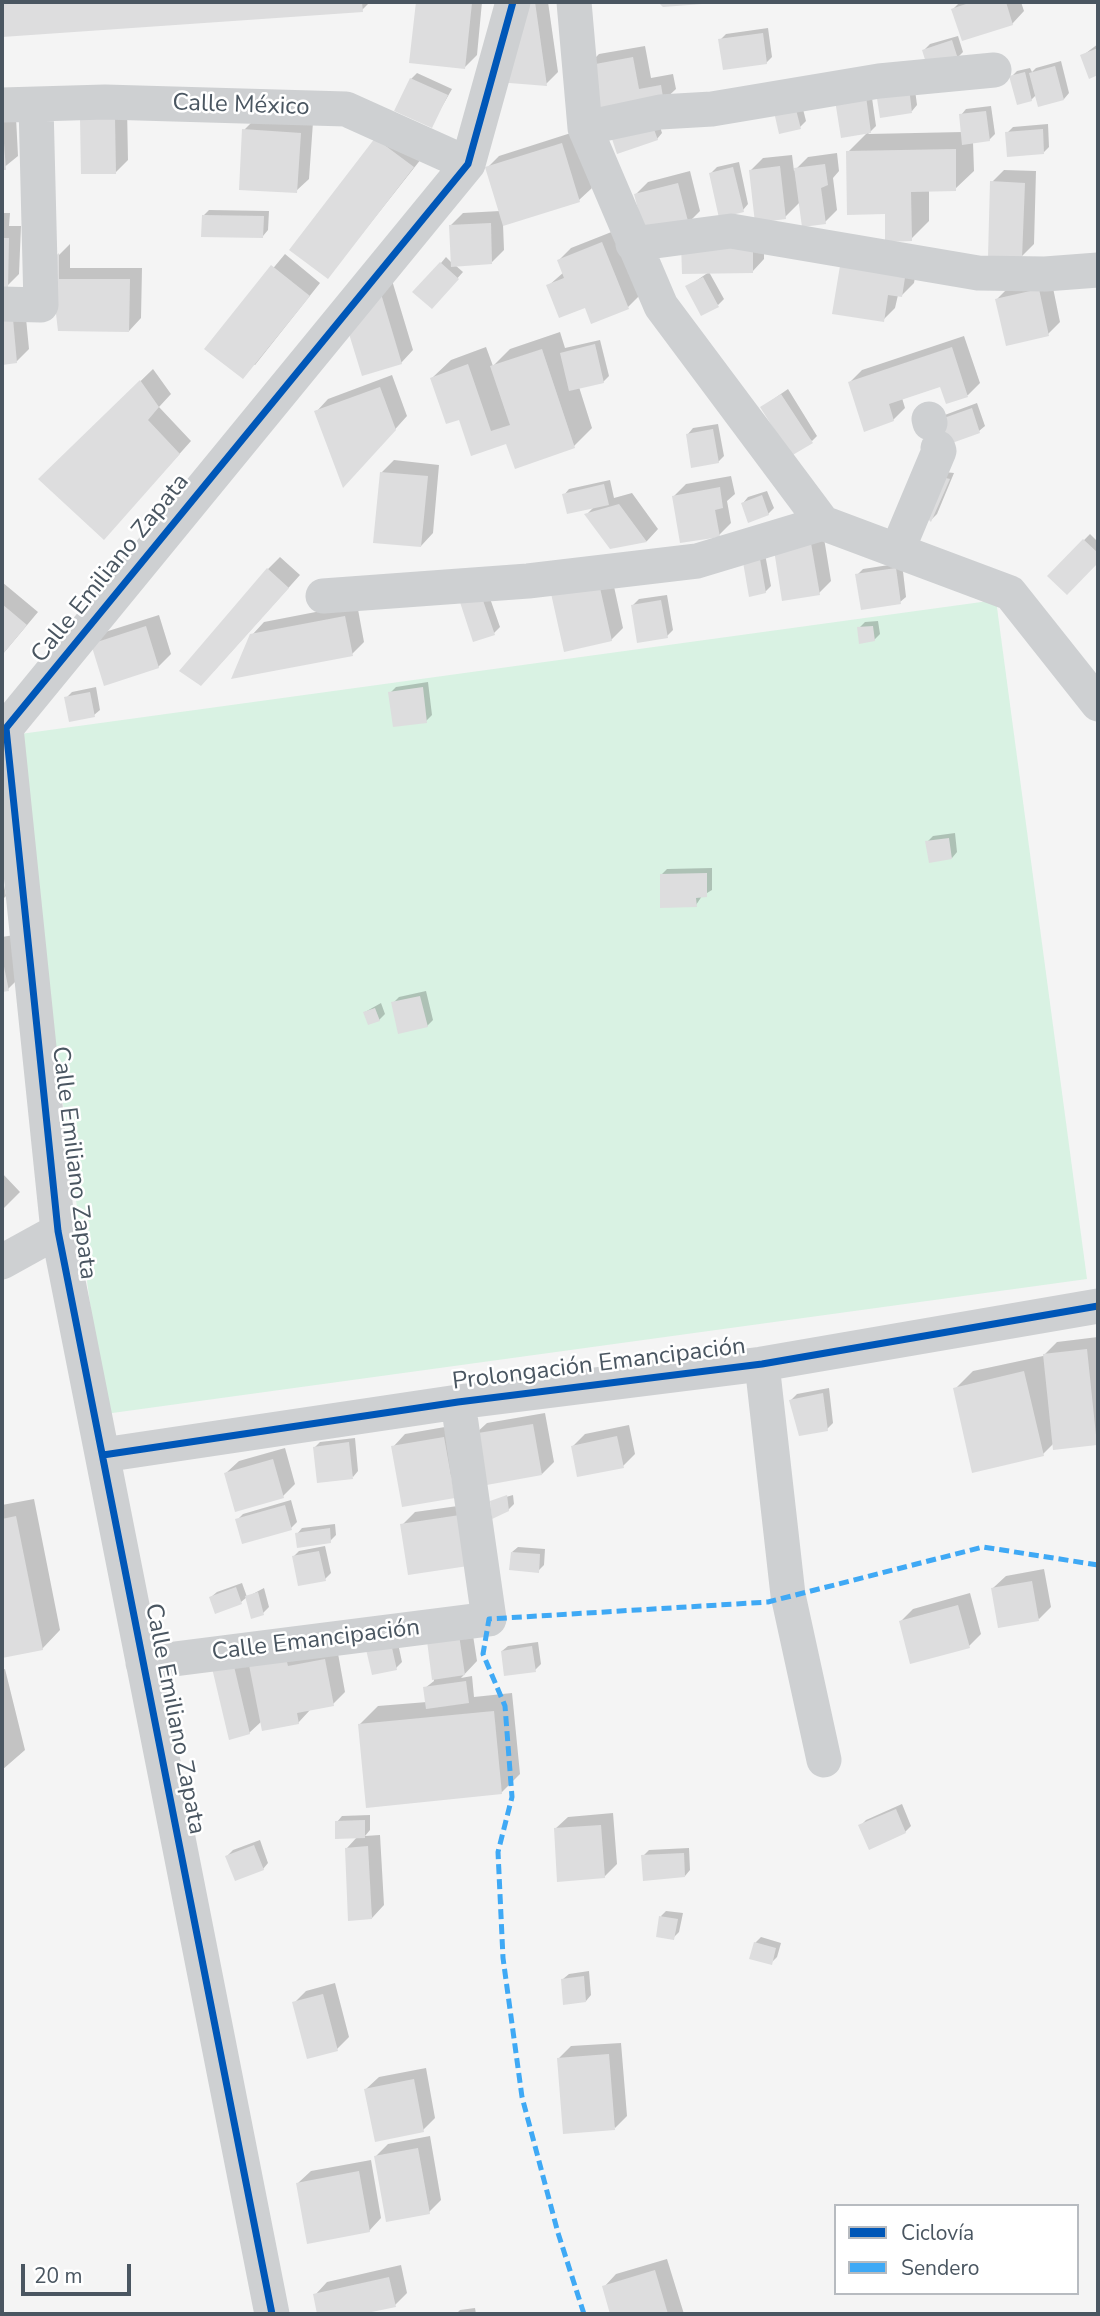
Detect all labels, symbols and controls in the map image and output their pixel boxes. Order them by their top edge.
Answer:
street label: Calle México [172,89,310,123]
street label: Calle Emiliano Zapata [26,469,196,669]
street label: Calle Emiliano Zapata [44,1045,102,1281]
street label: Prolongación Emancipación [451,1333,747,1397]
street label: Calle Emiliano Zapata [137,1601,211,1837]
street label: Calle Emancipación [210,1614,422,1668]
legend [834,2204,1079,2295]
text: Ciclovía [901,2219,974,2247]
scale bar [24,2250,135,2294]
text: Sendero [901,2254,980,2282]
text: 20 m [34,2262,83,2290]

